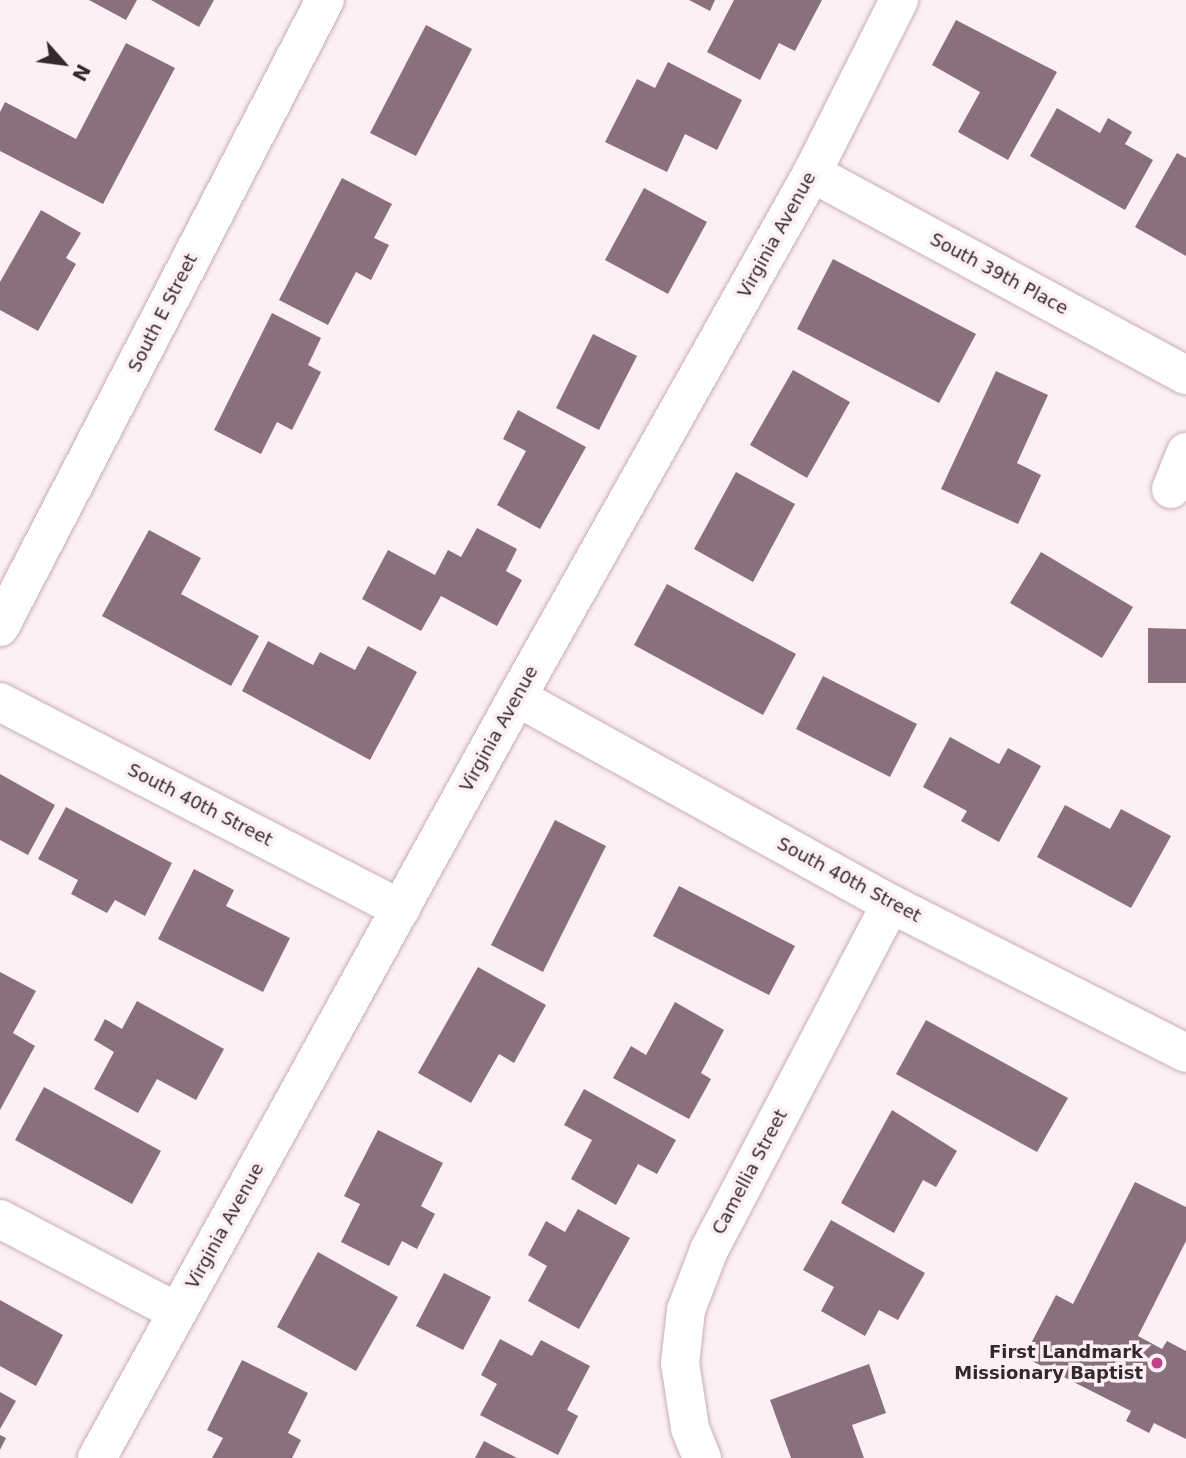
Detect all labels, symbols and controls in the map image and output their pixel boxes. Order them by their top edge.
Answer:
north arrow [28,28,98,98]
text: N [68,61,95,85]
street label: Virginia Avenue [734,168,820,302]
street label: South 39th Place [926,229,1072,319]
street label: South E Street [124,250,202,376]
street label: Virginia Avenue [456,662,542,796]
street label: South 40th Street [124,759,276,851]
street label: South 40th Street [773,833,925,927]
street label: Camellia Street [708,1106,792,1238]
street label: Virginia Avenue [182,1159,268,1293]
place label: First Landmark Missionary Baptist [954,1342,1143,1384]
marker: First Landmark Missionary Baptist [1149,1355,1165,1371]

